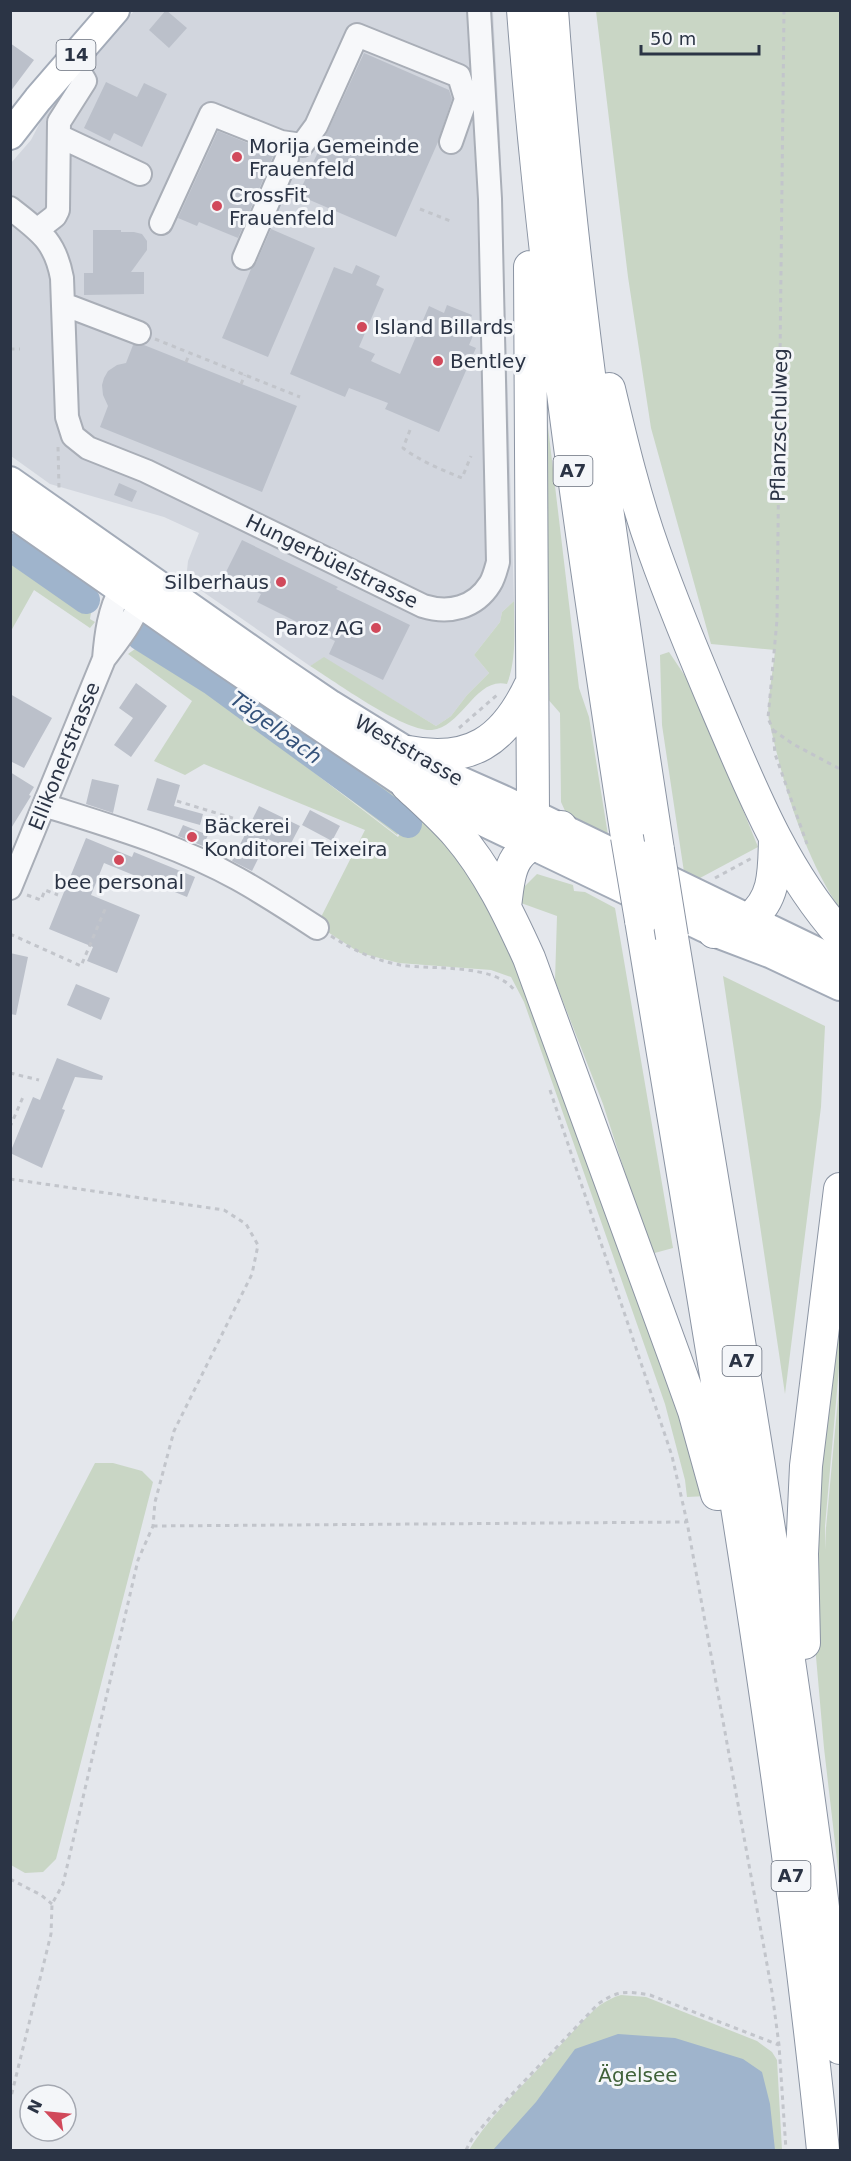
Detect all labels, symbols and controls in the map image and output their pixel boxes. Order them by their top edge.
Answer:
scale bar [641,18,760,56]
text: 50 m [650,28,696,49]
road number: 14 [56,40,96,70]
place label: Morija Gemeinde Frauenfeld [249,134,419,181]
marker: Morija Gemeinde Frauenfeld [230,150,244,164]
place label: CrossFit Frauenfeld [229,183,335,230]
marker: CrossFit Frauenfeld [210,199,224,213]
place label: Island Billards [374,315,514,339]
marker: Island Billards [355,320,369,334]
street label: Pflanzschulweg [766,348,792,502]
place label: Bentley [450,349,526,373]
marker: Bentley [431,354,445,368]
road number: A7 [554,456,592,486]
street label: Hungerbüelstrasse [242,509,422,613]
place label: Silberhaus [164,570,269,594]
marker: Silberhaus [274,575,288,589]
place label: Paroz AG [275,616,364,640]
marker: Paroz AG [369,621,383,635]
street label: Ellikonerstrasse [23,678,105,834]
water label: Tägelbach [226,687,326,769]
street label: Weststrasse [351,709,467,791]
place label: Bäckerei Konditorei Teixeira [204,814,388,861]
marker: Bäckerei Konditorei Teixeira [185,830,199,844]
marker: bee personal [112,853,126,867]
place label: bee personal [54,870,184,894]
road number: A7 [722,1346,762,1376]
road number: A7 [772,1861,810,1891]
park label: Ägelsee [598,2063,678,2087]
north arrow [18,2083,78,2143]
text: N [23,2096,46,2117]

